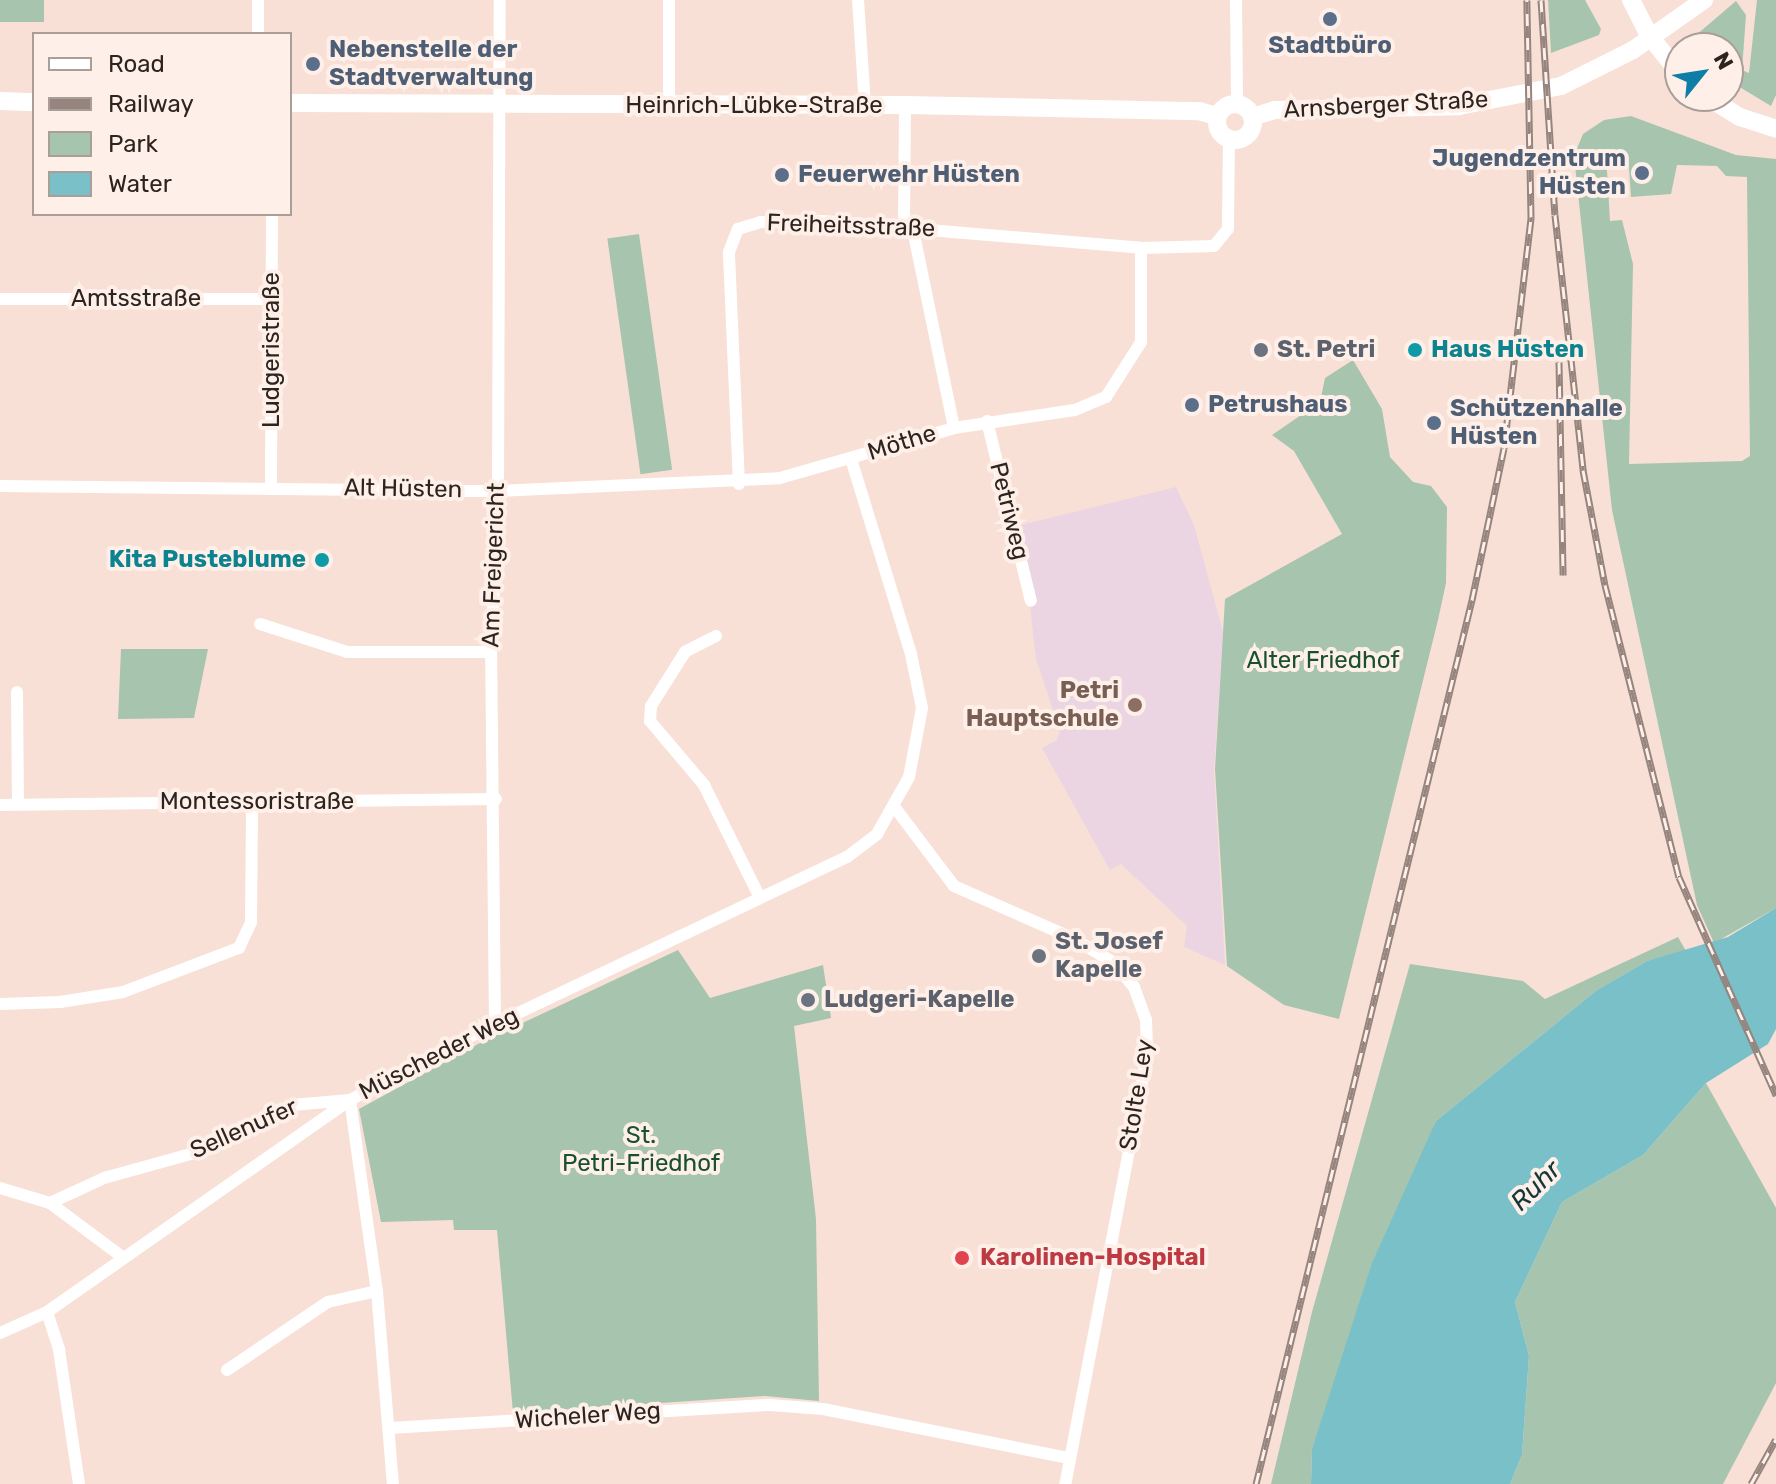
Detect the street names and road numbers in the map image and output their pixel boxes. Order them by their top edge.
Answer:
street label: Arnsberger Straße [1283,85,1489,125]
street label: Heinrich-Lübke-Straße [625,92,883,120]
street label: Freiheitsstraße [766,209,936,243]
street label: Ludgeristraße [258,272,286,428]
street label: Amtsstraße [71,285,201,313]
street label: Möthe [864,419,940,467]
street label: Petriweg [983,459,1035,563]
street label: Alt Hüsten [344,474,462,504]
street label: Am Freigericht [477,482,511,648]
street label: Montessoristraße [160,788,354,816]
street label: Müscheder Weg [354,1001,524,1107]
street label: Stolte Ley [1114,1037,1160,1153]
street label: Sellenufer [186,1093,302,1165]
street label: Wicheler Weg [514,1397,662,1435]

